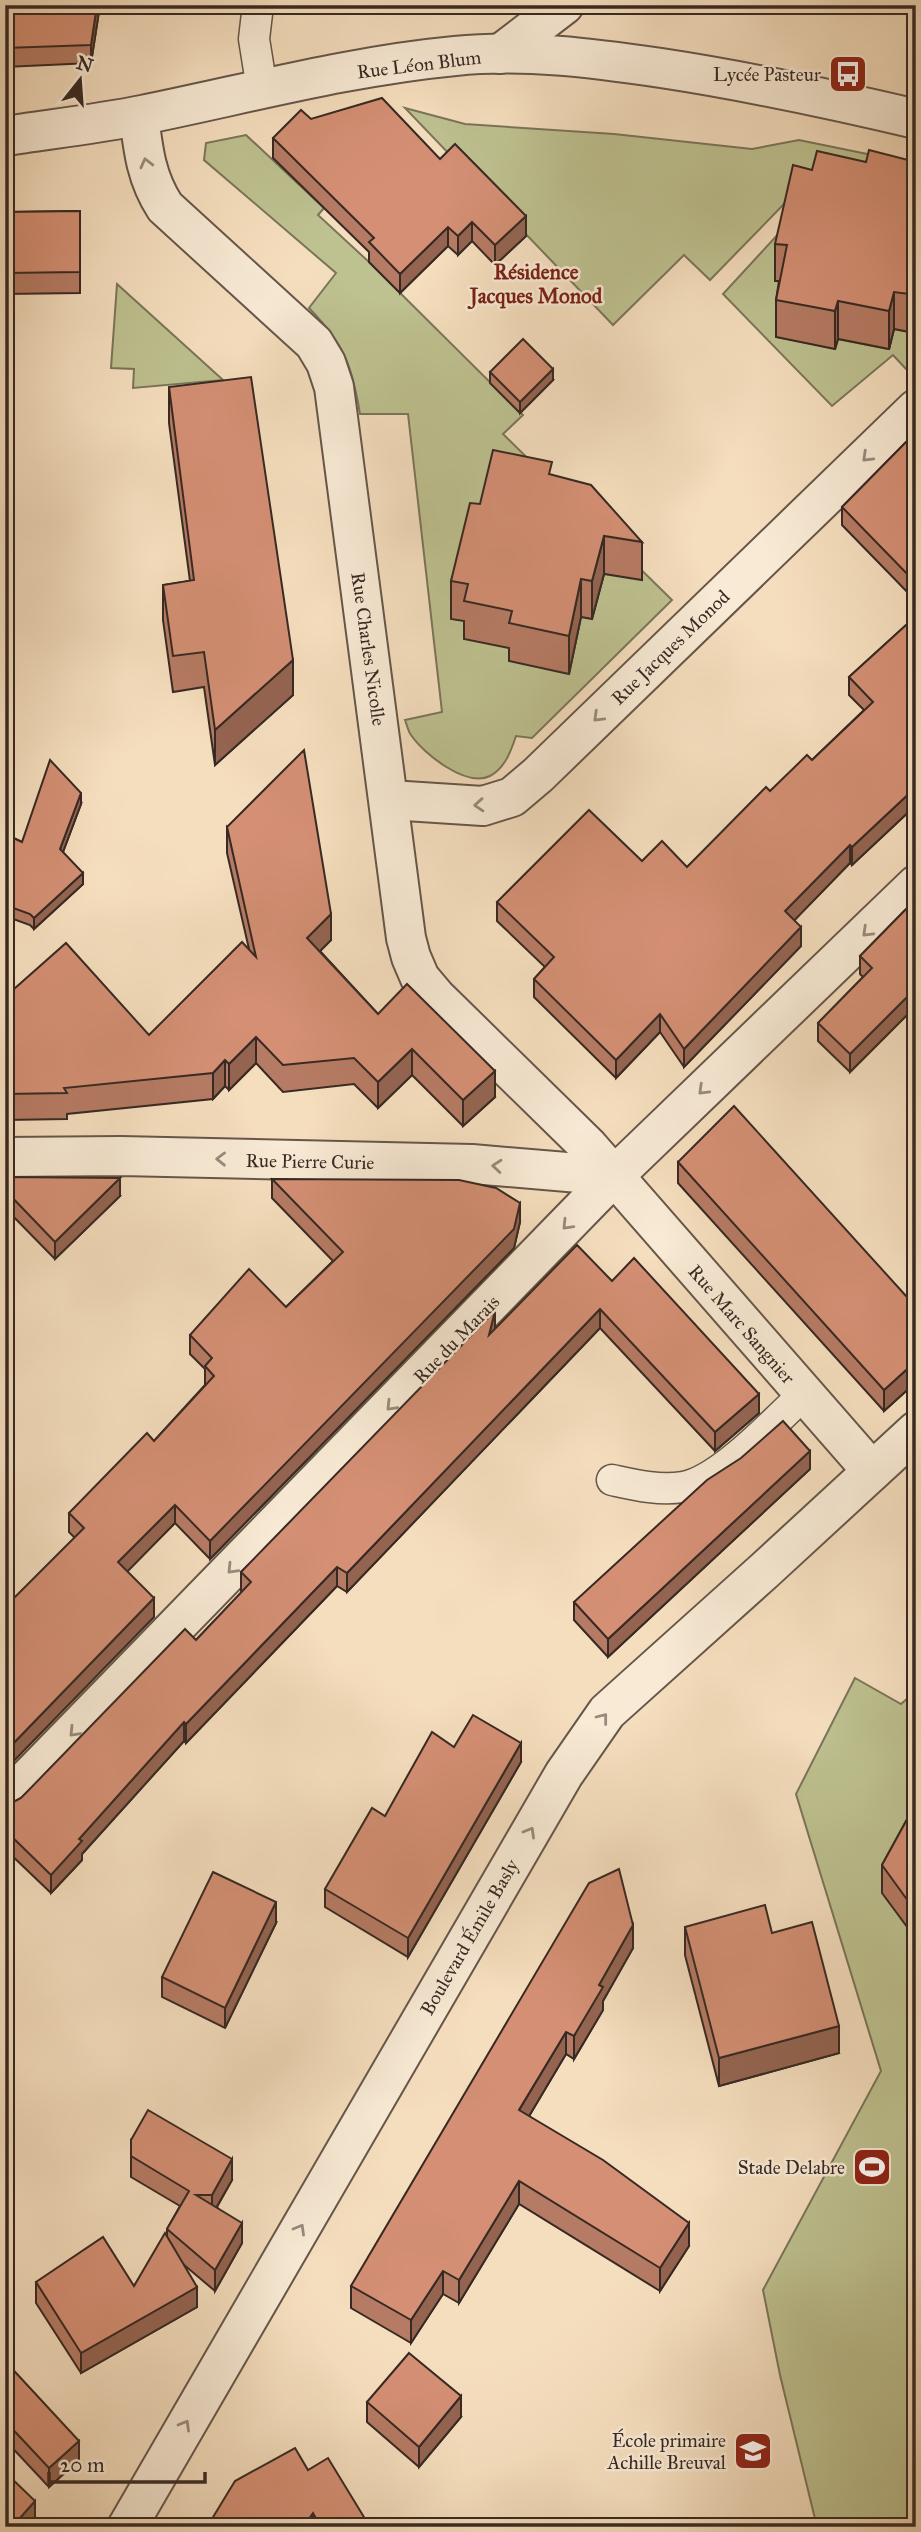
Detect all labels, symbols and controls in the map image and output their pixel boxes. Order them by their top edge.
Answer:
street label: Rue Léon Blum [356,45,483,84]
north arrow [46,46,116,116]
text: N [74,51,96,78]
bus stop icon: Lycée Pasteur [827,53,869,95]
place label: Lycée Pasteur [713,63,822,86]
one-way arrow [140,157,154,169]
district label: Résidence Jacques Monod [467,259,603,310]
one-way arrow [862,448,875,461]
street label: Rue Charles Nicolle [346,571,391,727]
street label: Rue Jacques Monod [606,585,735,710]
one-way arrow [593,709,606,722]
one-way arrow [473,797,484,812]
one-way arrow [862,923,875,936]
one-way arrow [698,1081,711,1094]
street label: Rue Pierre Curie [245,1149,375,1174]
one-way arrow [215,1151,225,1167]
one-way arrow [491,1159,502,1174]
one-way arrow [562,1217,575,1230]
street label: Rue Marc Sangnier [683,1260,800,1390]
street label: Rue du Marais [408,1290,504,1388]
one-way arrow [387,1398,400,1411]
one-way arrow [228,1561,241,1574]
one-way arrow [595,1713,608,1725]
one-way arrow [69,1724,82,1737]
one-way arrow [522,1827,535,1840]
street label: Boulevard Émile Basly [415,1854,524,2019]
sports icon: Stade Delabre [851,2146,893,2188]
place label: Stade Delabre [738,2156,845,2179]
one-way arrow [292,2223,305,2236]
one-way arrow [177,2420,190,2433]
place label: École primaire Achille Breuval [607,2428,727,2474]
school or university icon: École primaire Achille Breuval [732,2430,774,2472]
scale bar [49,2441,205,2485]
text: 20 m [60,2452,105,2478]

